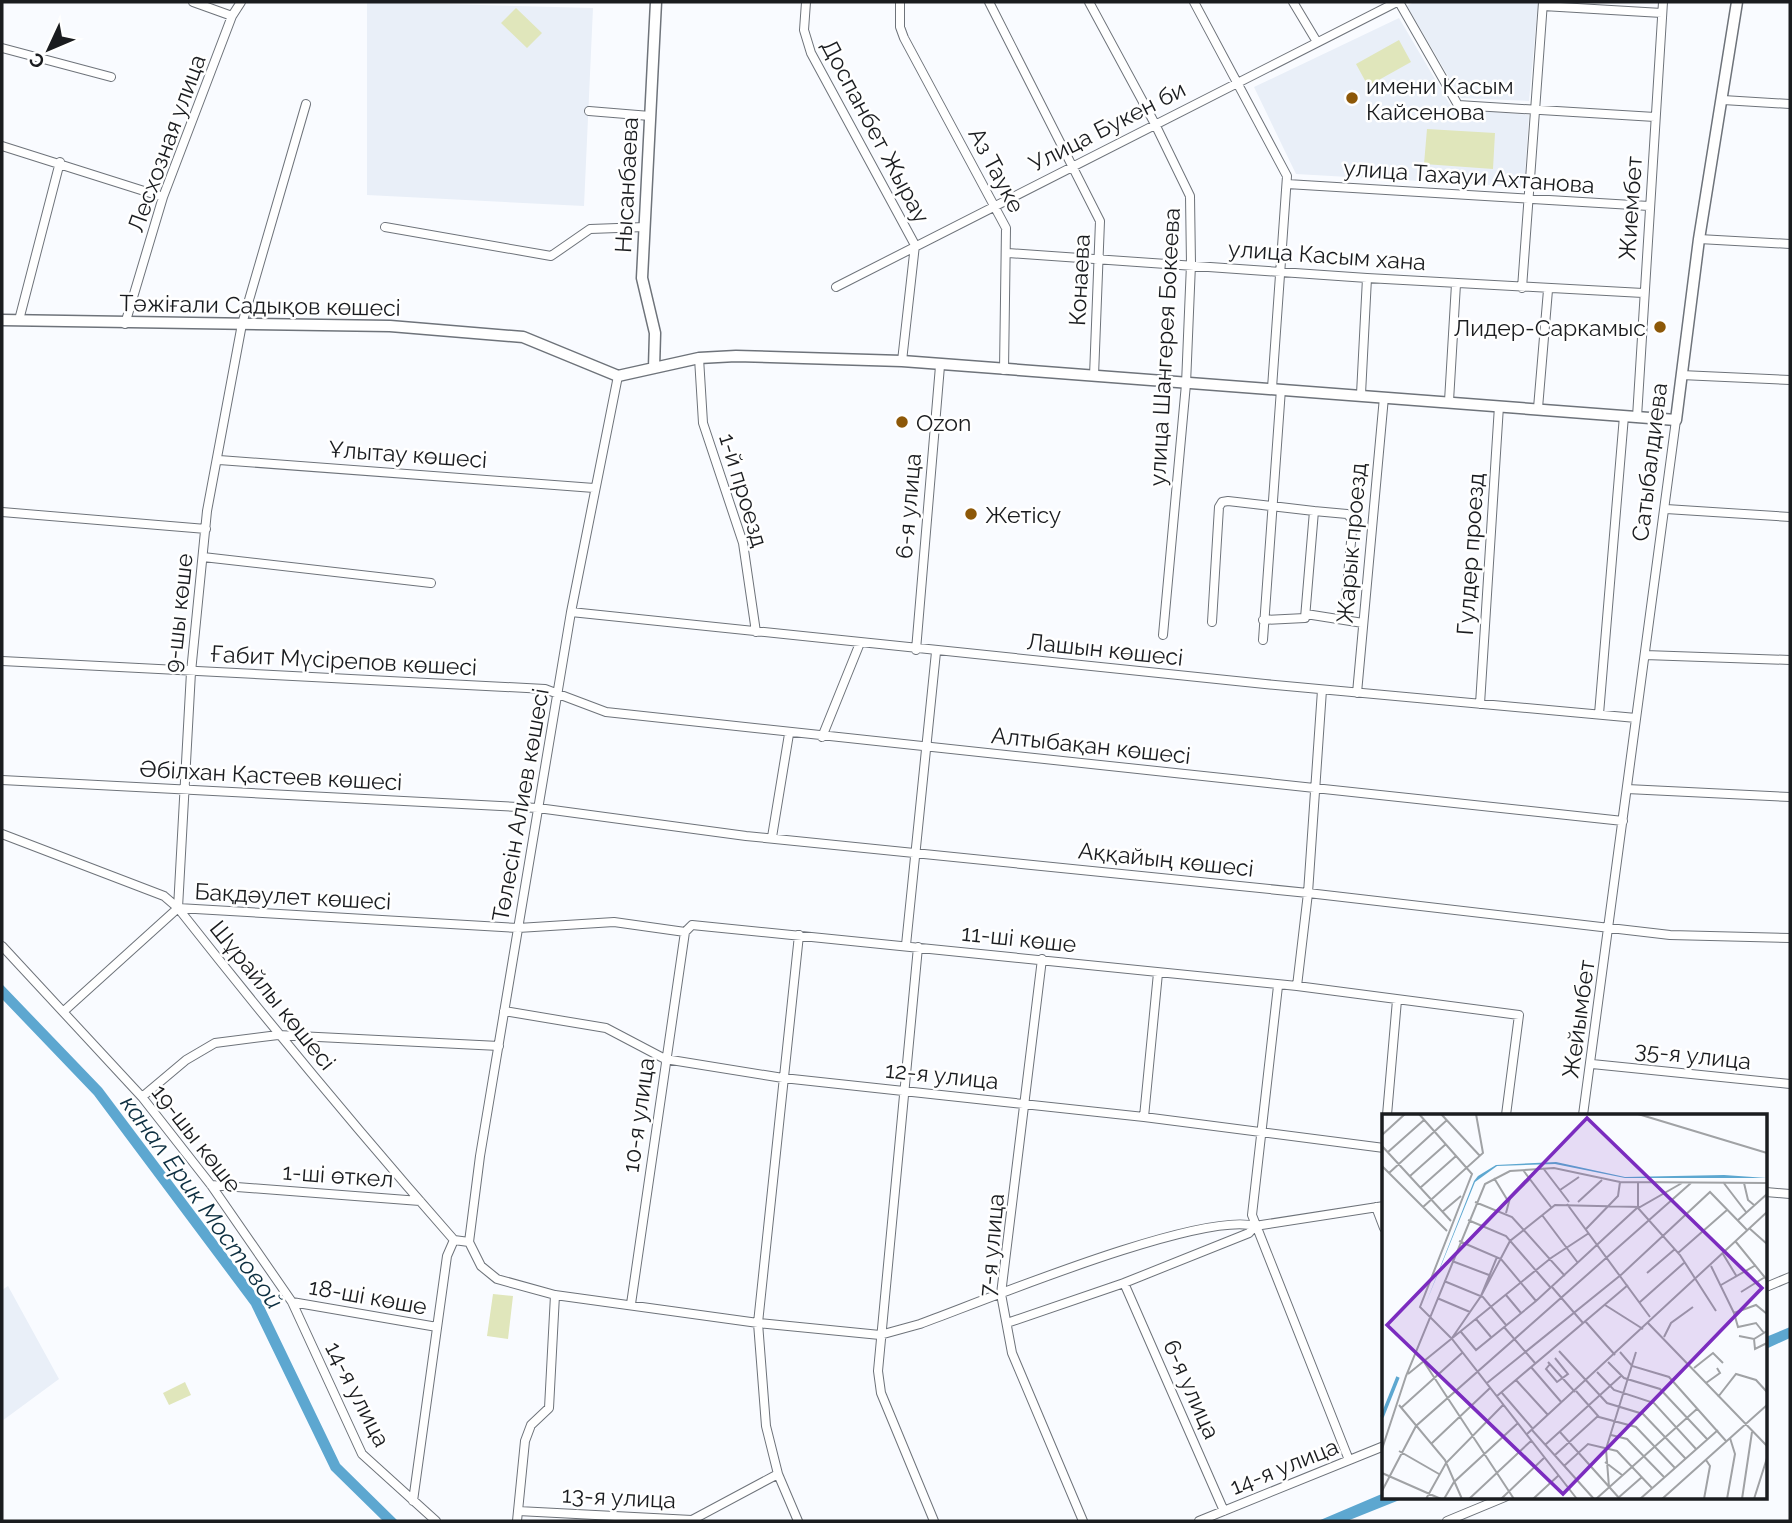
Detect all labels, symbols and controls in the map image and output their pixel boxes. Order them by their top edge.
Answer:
north arrow [14,14,84,84]
street label: Доспанбет Жырау [816,35,936,227]
text: С [24,48,49,73]
street label: Лесхозная улица [121,51,211,235]
place label: имени Касым Кайсенова [1366,72,1514,125]
street label: Улица Букен би [1024,75,1190,177]
marker: имени Касым Кайсенова [1344,90,1360,106]
street label: Нысанбаева [609,116,643,254]
street label: Аз Тауке [963,123,1031,217]
street label: улица Тахауи Ахтанова [1342,154,1596,198]
street label: Жиембет [1613,155,1647,261]
street label: улица Шангерея Бокеева [1143,207,1185,487]
street label: Конаева [1063,233,1095,327]
street label: улица Касым хана [1227,235,1427,275]
street label: Тәжіғали Садықов көшесі [119,289,401,321]
place label: Лидер-Саркамыс [1454,314,1646,341]
marker: Лидер-Саркамыс [1652,319,1668,335]
street label: Сатыбалдиева [1626,381,1672,543]
place label: Ozon [916,409,971,436]
marker: Ozon [894,414,910,430]
street label: 1-й проезд [714,430,774,550]
street label: Ұлытау көшесi [328,435,488,473]
street label: 6-я улица [890,452,926,560]
street label: Жарык проезд [1331,462,1371,624]
street label: Гулдер проезд [1451,472,1489,636]
place label: Жетісу [985,501,1061,528]
marker: Жетісу [963,506,979,522]
street label: 9-шы көше [158,552,198,674]
street label: Лашын көшесі [1026,627,1184,671]
street label: Ғабит Мүсірепов көшесi [210,640,478,680]
street label: Төлесін Алиев көшесі [486,686,554,924]
street label: Алтыбақан көшесі [990,721,1192,769]
street label: Әбілхан Қастеев көшесi [139,755,403,795]
street label: Аққайың көшесі [1077,836,1255,882]
street label: Бақдәулет көшесi [194,877,392,915]
street label: Шұрайлы көшесі [205,915,341,1075]
street label: 11-ші көше [960,919,1078,957]
street label: Жейымбет [1556,958,1600,1080]
street label: 35-я улица [1634,1035,1752,1075]
street label: 10-я улица [617,1056,659,1174]
street label: 12-я улица [884,1056,1000,1094]
street label: 19-шы көше [146,1079,248,1197]
water label: канал Ерик Мостовой [115,1089,289,1315]
inset map [1382,1114,1768,1498]
street label: 1-шi өткел [282,1158,394,1192]
street label: 7-я улица [973,1192,1009,1298]
street label: 18-ші көше [307,1272,429,1320]
street label: 6-я улица [1158,1335,1226,1443]
street label: 14-я улица [320,1337,396,1451]
street label: 14-я улица [1226,1432,1342,1500]
street label: 13-я улица [561,1481,677,1513]

